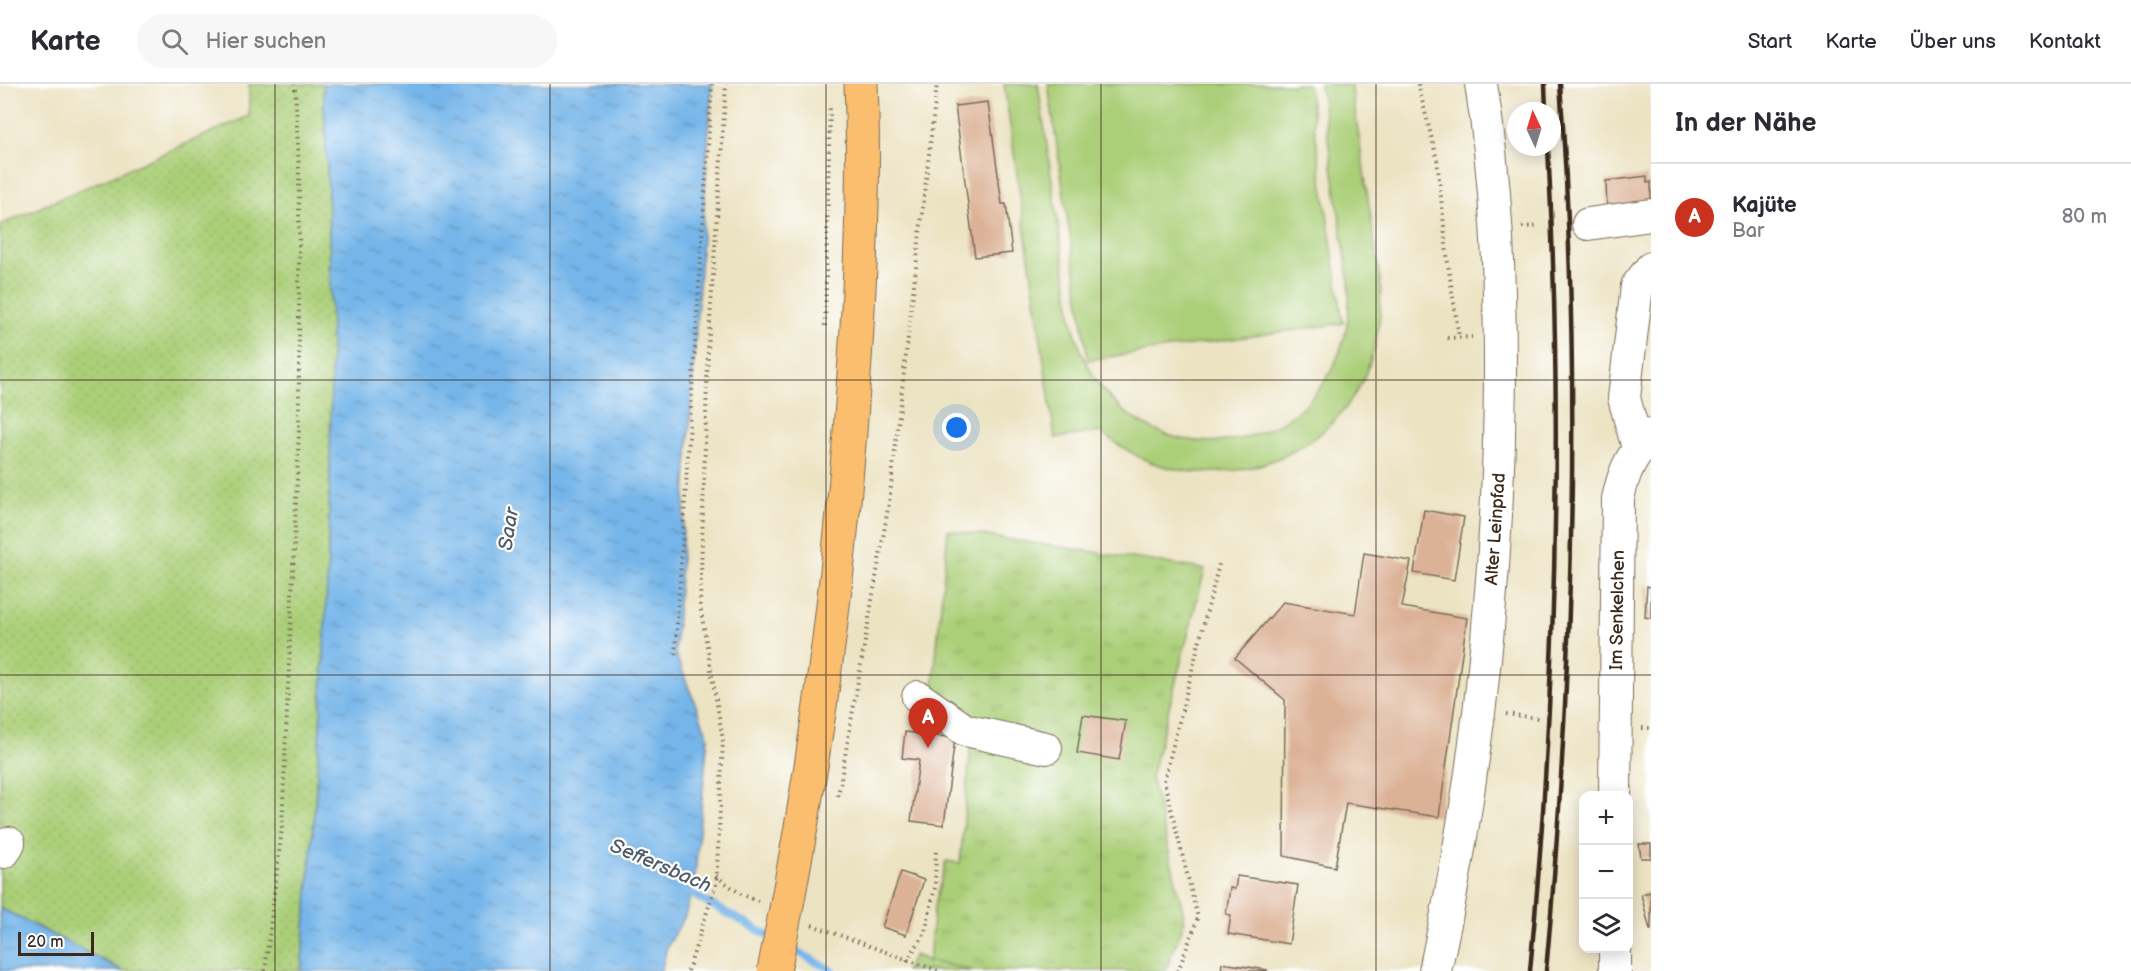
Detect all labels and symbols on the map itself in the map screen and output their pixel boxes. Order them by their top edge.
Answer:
north arrow [1507,102,1561,156]
your location [942,413,971,442]
street label: Alter Leinpfad [1481,472,1510,586]
water label: Saar [494,504,524,552]
street label: Im Senkelchen [1606,550,1629,670]
pin: A [908,698,948,748]
water label: Seffersbach [606,834,715,898]
scale bar [18,929,94,956]

